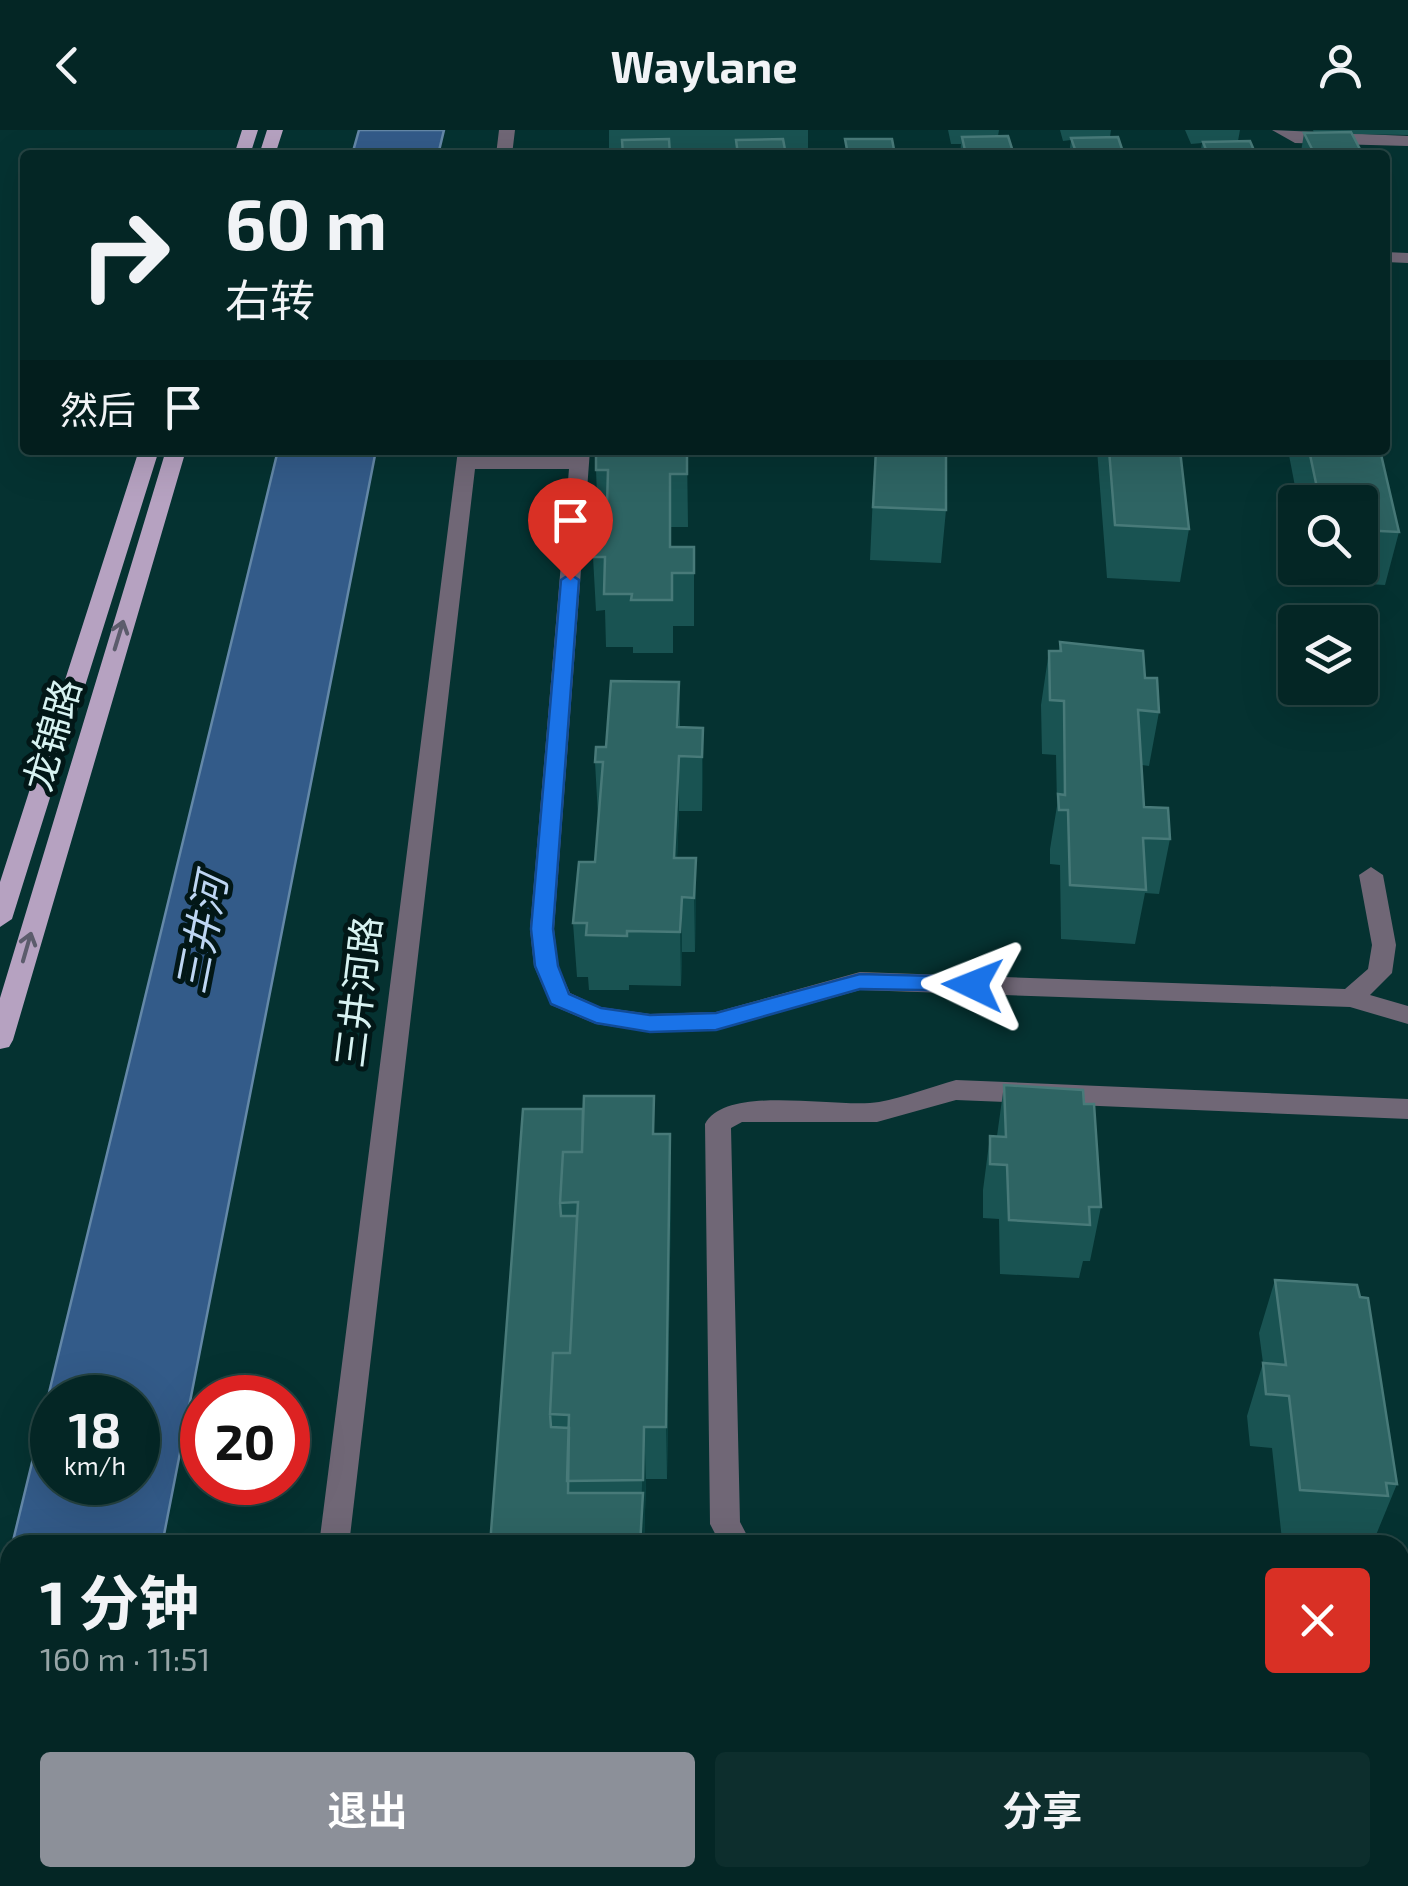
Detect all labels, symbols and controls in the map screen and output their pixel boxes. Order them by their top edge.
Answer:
icon: back [40,38,95,93]
text: Waylane [610,38,798,92]
icon: person [1313,38,1368,93]
text: 60 m [225,180,387,264]
icon: right [60,190,190,320]
text: 右转 [225,272,315,326]
icon: arrive [156,380,211,435]
text: 然后 [60,386,136,432]
pin [528,478,613,581]
map controls [1278,485,1378,705]
button: search [1278,485,1378,585]
icon: arrive [543,493,598,548]
button: layers [1278,605,1378,705]
one-way arrow [111,620,129,651]
street label: 龙锦路 [13,673,89,796]
water label: 三井河 [165,863,236,997]
street label: 三井河路 [325,914,389,1070]
one-way arrow [19,931,37,963]
position arrow [921,933,1025,1037]
speed limit sign: 20 [180,1375,310,1505]
text: 18 [69,1398,121,1458]
text: km/h [64,1450,126,1480]
text: 1 分钟 [40,1565,199,1637]
button: close [1265,1568,1370,1673]
text: 160 m · 11:51 [40,1639,210,1677]
button: 退出 [40,1752,695,1867]
button: 分享 [715,1752,1370,1867]

